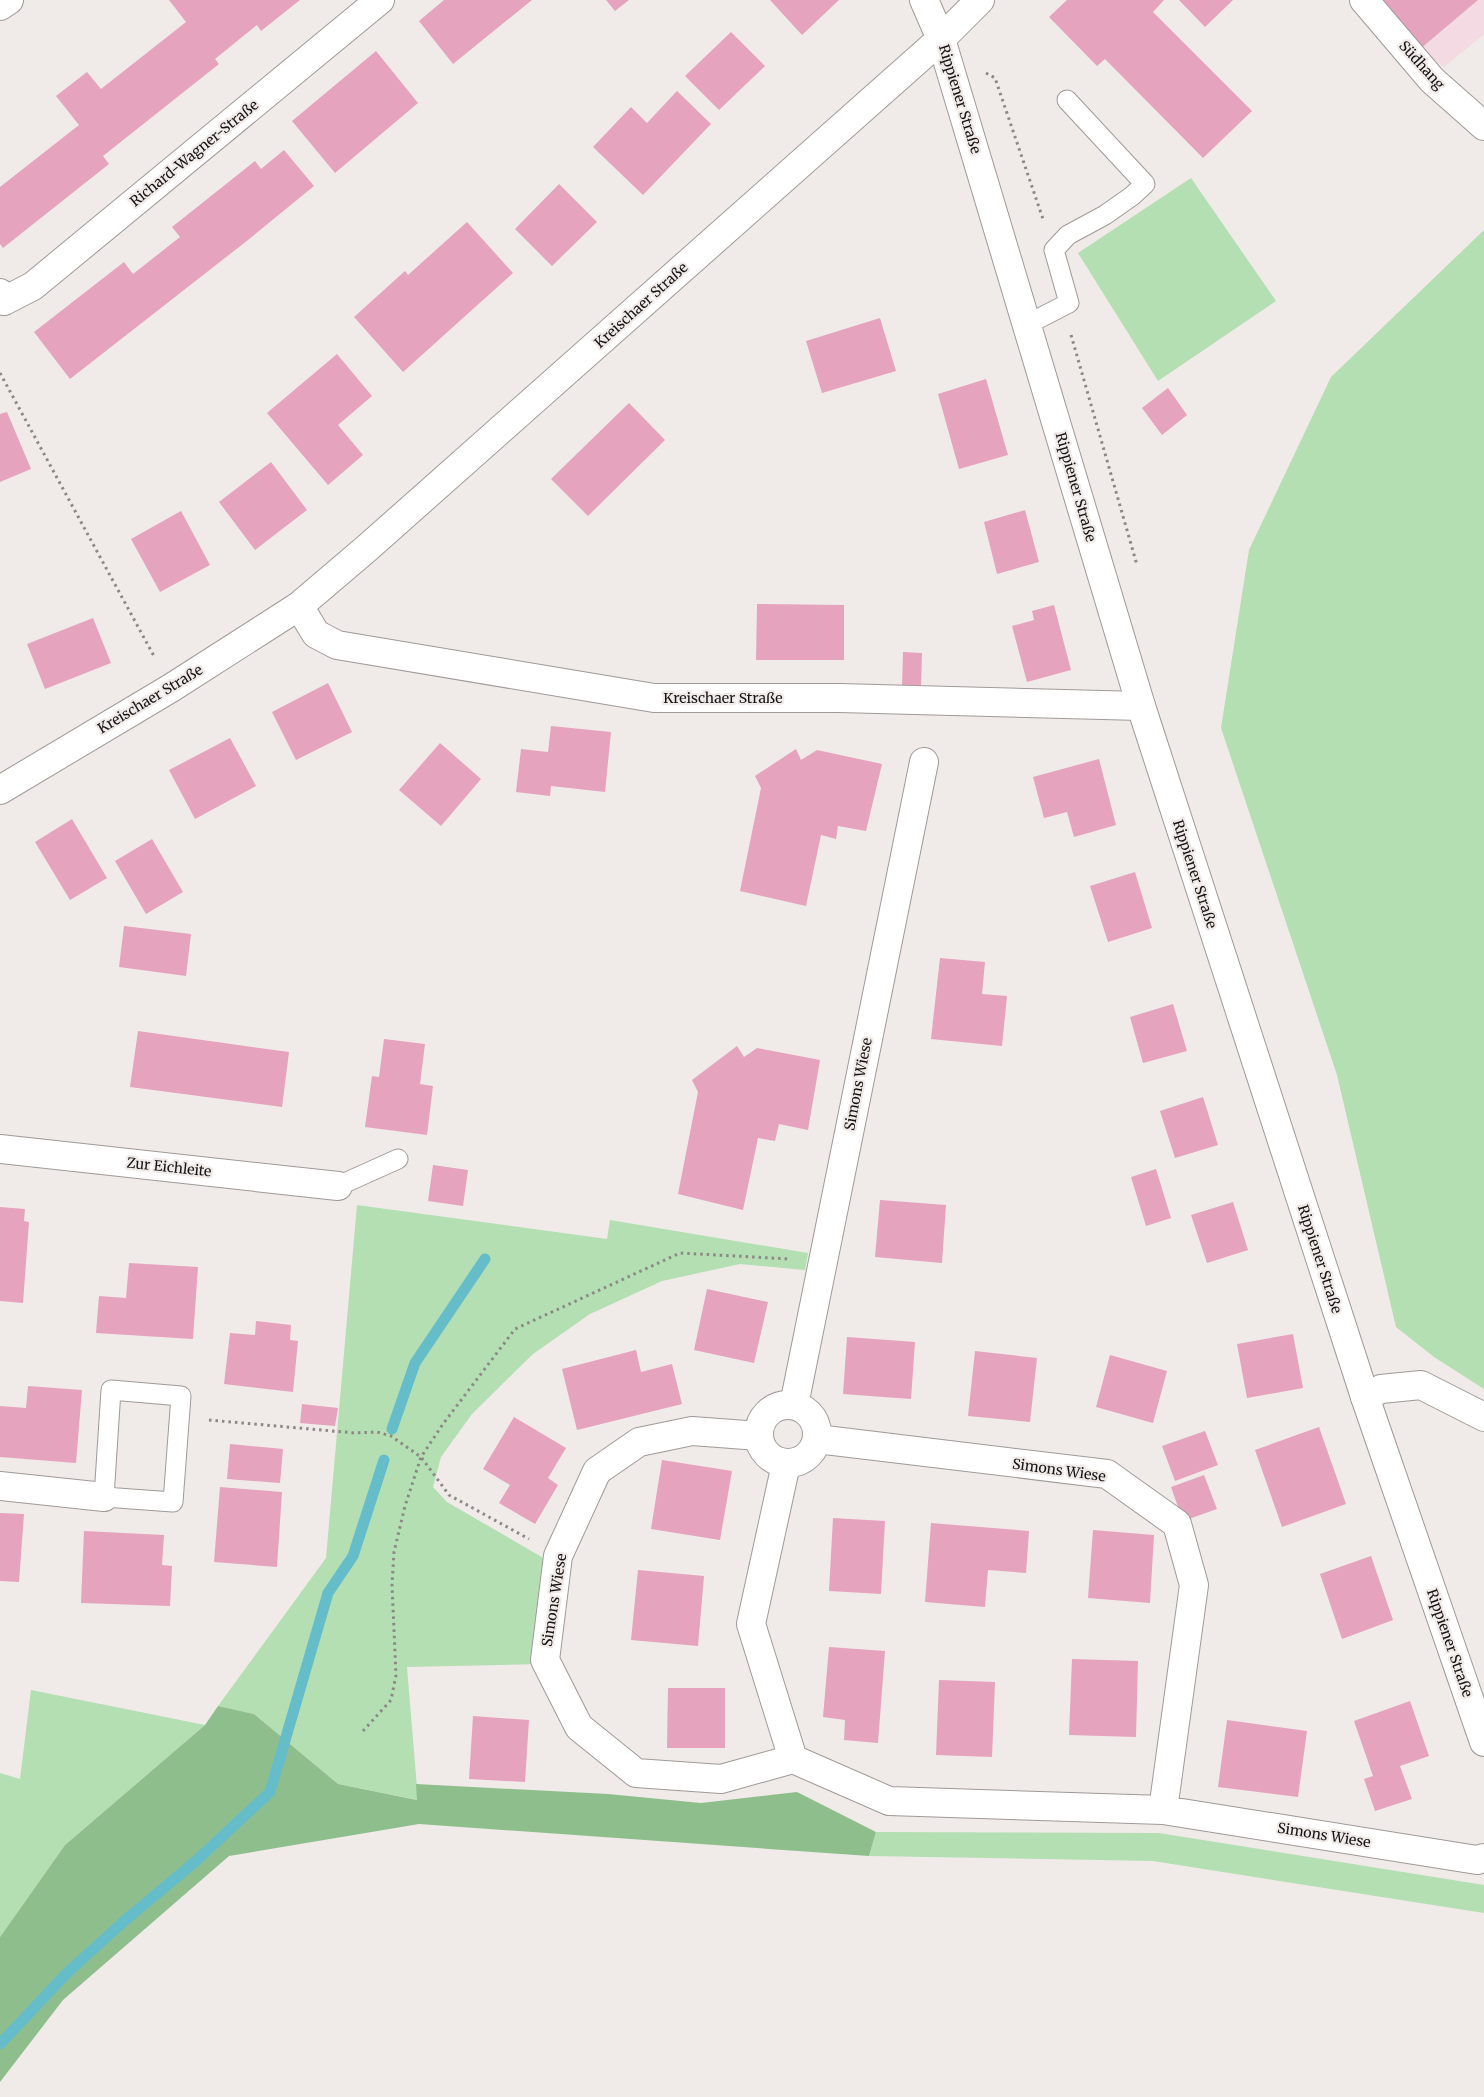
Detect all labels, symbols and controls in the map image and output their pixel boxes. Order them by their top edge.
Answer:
street label: Südhang [1395,37,1449,94]
street label: Rippiener Straße [935,42,985,156]
street label: Richard-Wagner-Straße [126,96,262,210]
street label: Kreischaer Straße [591,258,691,352]
street label: Rippiener Straße [1052,430,1100,544]
street label: Kreischaer Straße [94,661,206,737]
street label: Kreischaer Straße [663,689,783,707]
street label: Rippiener Straße [1169,817,1221,931]
street label: Simons Wiese [840,1036,876,1132]
street label: Zur Eichleite [126,1154,212,1180]
street label: Rippiener Straße [1294,1202,1346,1316]
street label: Simons Wiese [1011,1455,1107,1485]
street label: Simons Wiese [538,1552,570,1648]
street label: Rippiener Straße [1423,1587,1477,1699]
street label: Simons Wiese [1276,1819,1372,1851]

